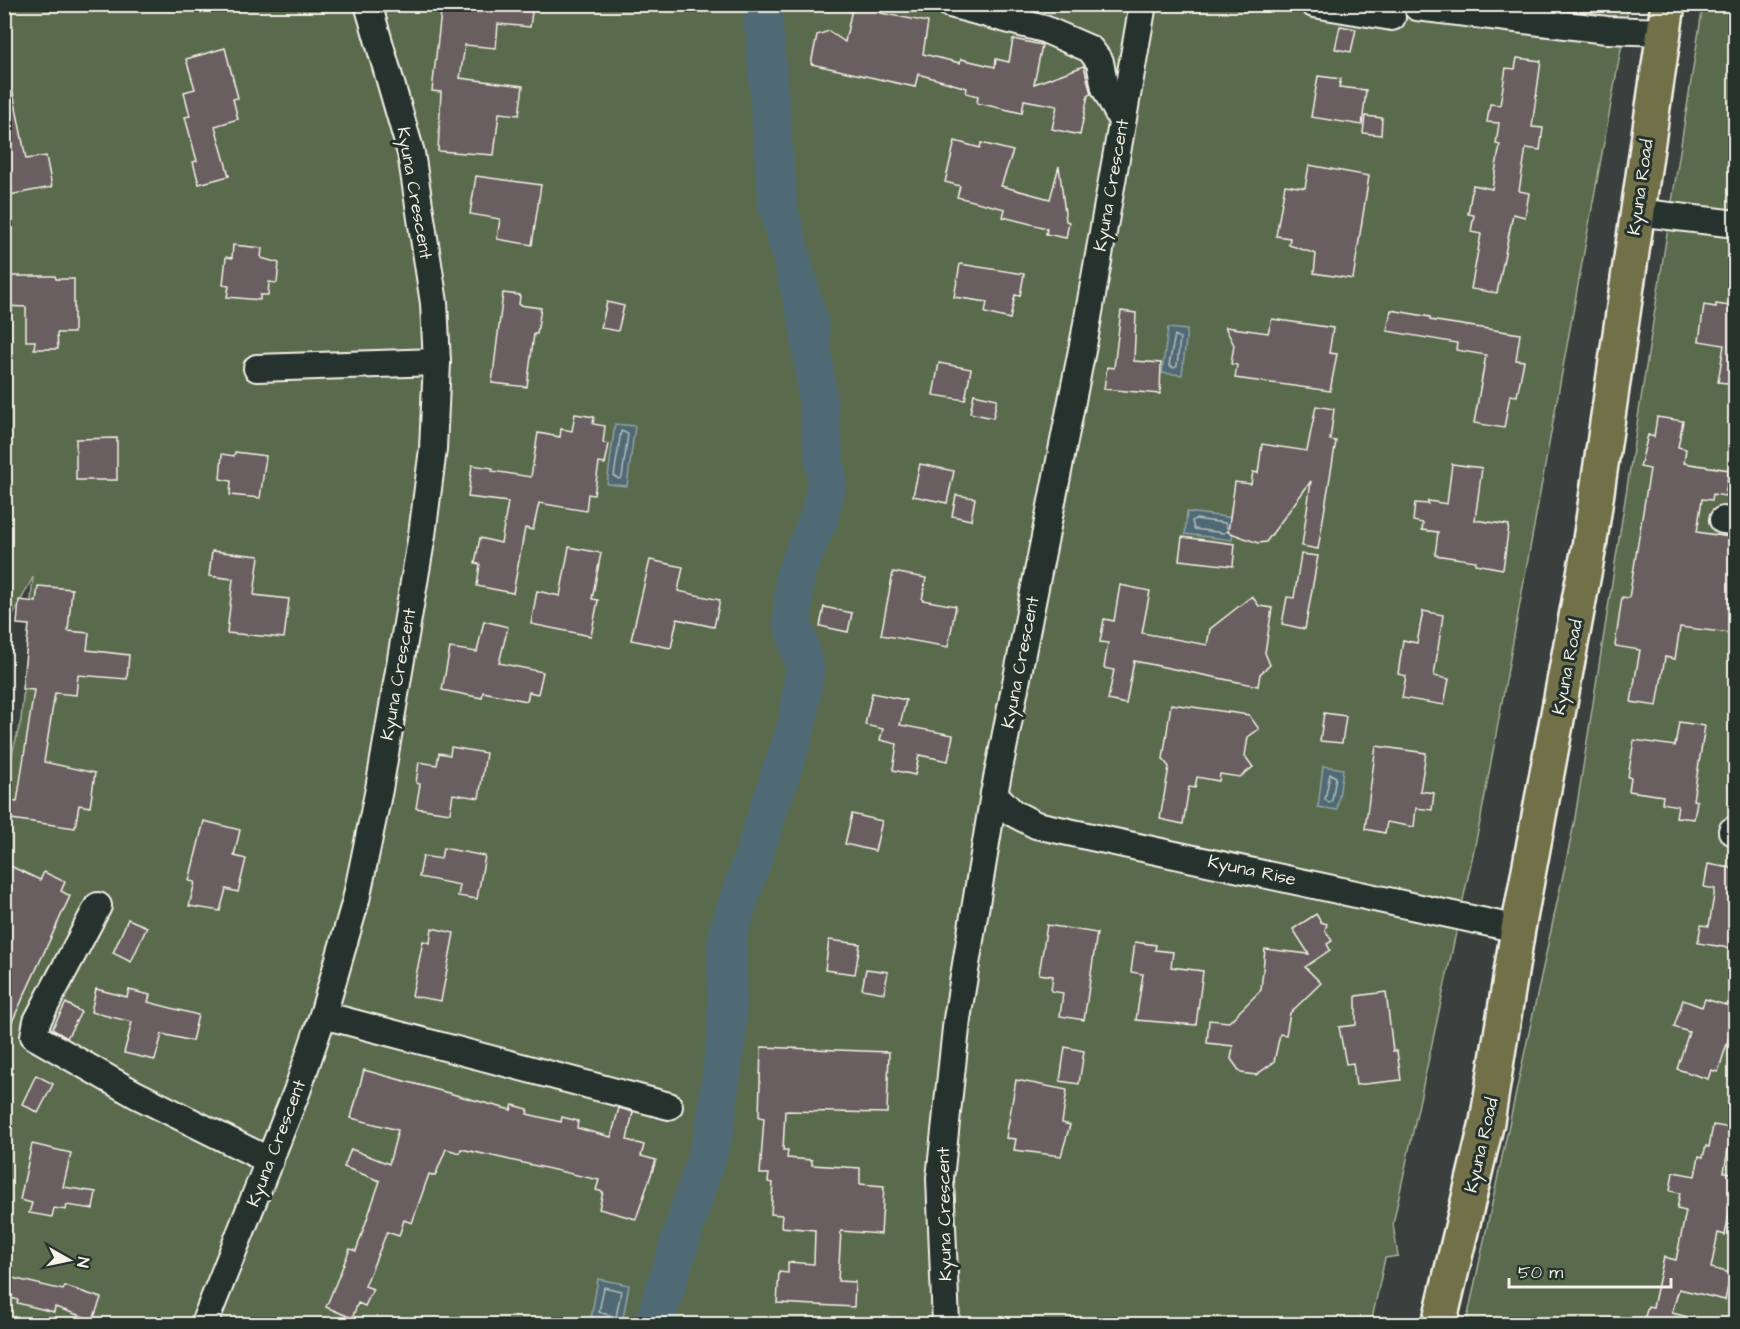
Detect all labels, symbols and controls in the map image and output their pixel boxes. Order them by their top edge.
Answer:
street label: Kyuna Crescent [1088,116,1137,253]
street label: Kyuna Crescent [390,125,439,262]
street label: Kyuna Road [1621,137,1661,237]
street label: Kyuna Crescent [995,593,1047,731]
street label: Kyuna Crescent [375,605,424,742]
street label: Kyuna Road [1546,617,1590,717]
street label: Kyuna Rise [1205,849,1299,893]
street label: Kyuna Crescent [241,1075,313,1211]
street label: Kyuna Road [1458,1095,1506,1195]
street label: Kyuna Crescent [931,1146,959,1281]
north arrow [39,1230,99,1290]
scale bar [1509,1251,1671,1289]
text: N [71,1256,94,1269]
text: 50 m [1518,1260,1563,1285]

